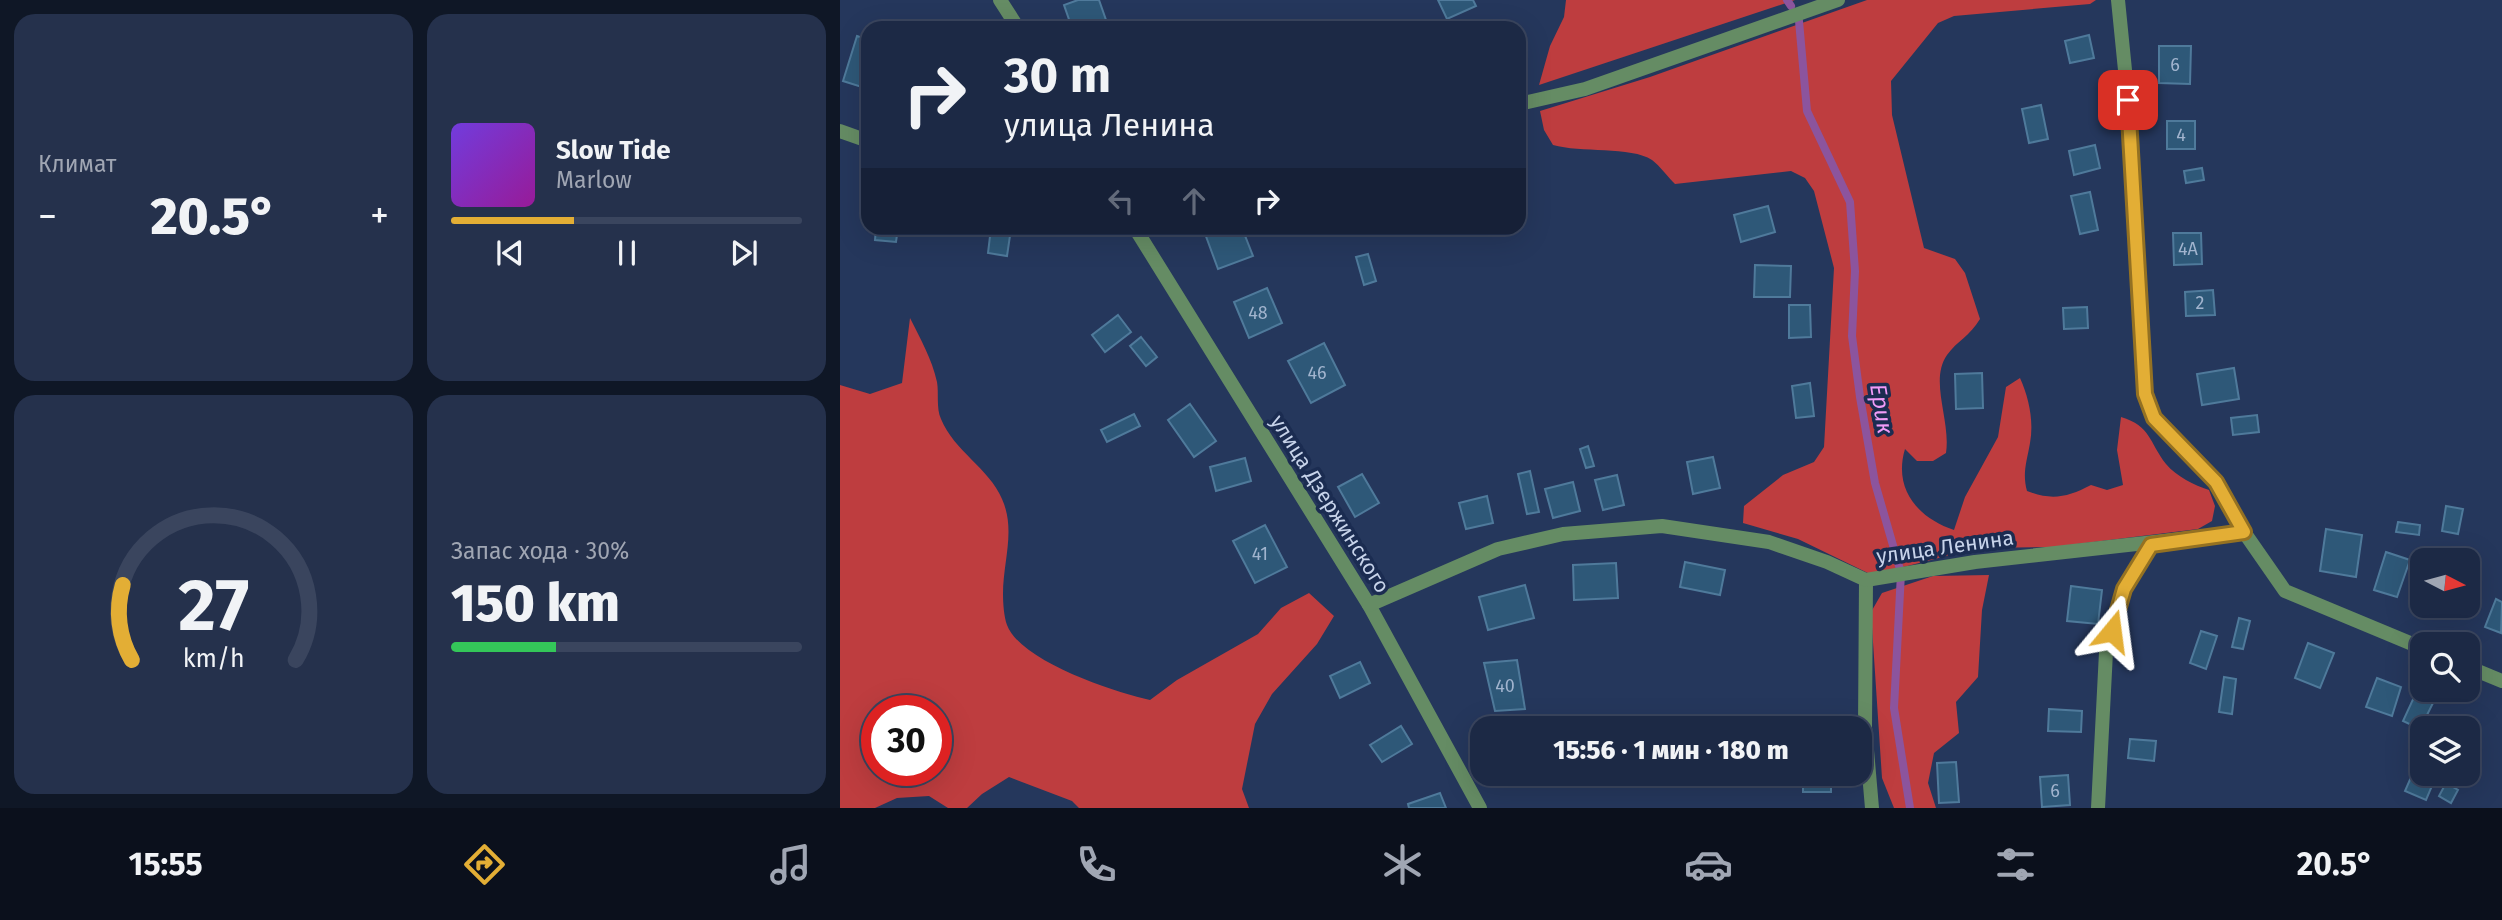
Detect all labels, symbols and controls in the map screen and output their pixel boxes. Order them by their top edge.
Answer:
text: 30 m [1004,46,1111,105]
icon: right [889,49,980,140]
house number: 6 [2170,54,2180,76]
pin [2098,70,2158,130]
icon: arrive [2109,81,2147,119]
text: улица Ленина [1004,106,1215,144]
house number: 4 [2176,124,2186,146]
text: Slow Tide [556,135,671,166]
text: Климат [38,150,116,178]
text: Marlow [556,166,632,194]
icon: left [1102,182,1140,220]
icon: ahead [1175,182,1213,220]
icon: right [1248,182,1286,220]
text: 20.5° [151,185,277,248]
text: − [38,193,57,239]
text: + [370,193,389,239]
icon: previous [491,234,529,272]
icon: pause [608,234,646,272]
icon: next [725,234,763,272]
house number: 4А [2178,238,2199,260]
house number: 2 [2196,292,2205,314]
house number: 48 [1248,302,1268,324]
house number: 46 [1307,362,1327,384]
water label: Ерик [1864,382,1900,436]
street label: улица Дзержинского [1265,410,1395,598]
street label: улица Ленина [1875,525,2015,569]
text: Запас хода · 30% [451,537,629,565]
house number: 41 [1252,543,1268,565]
north arrow [2410,548,2480,618]
map controls [2410,548,2480,786]
text: 27 [178,563,249,650]
text: 150 km [451,572,620,635]
position arrow [2075,594,2149,668]
button: search [2410,632,2480,702]
text: km/h [183,644,244,674]
house number: 40 [1495,675,1515,697]
speed limit sign: 30 [861,695,952,786]
button: layers [2410,716,2480,786]
text: 15:56 · 1 мин · 180 m [1553,735,1789,766]
house number: 6 [2050,780,2060,802]
icon: directions [460,840,509,889]
icon: music [766,840,815,889]
icon: phone [1072,840,1121,889]
icon: climate [1378,840,1427,889]
icon: car [1684,840,1733,889]
icon: filters [1991,840,2040,889]
text: 15:55 [129,845,203,883]
text: 20.5° [2297,845,2373,883]

